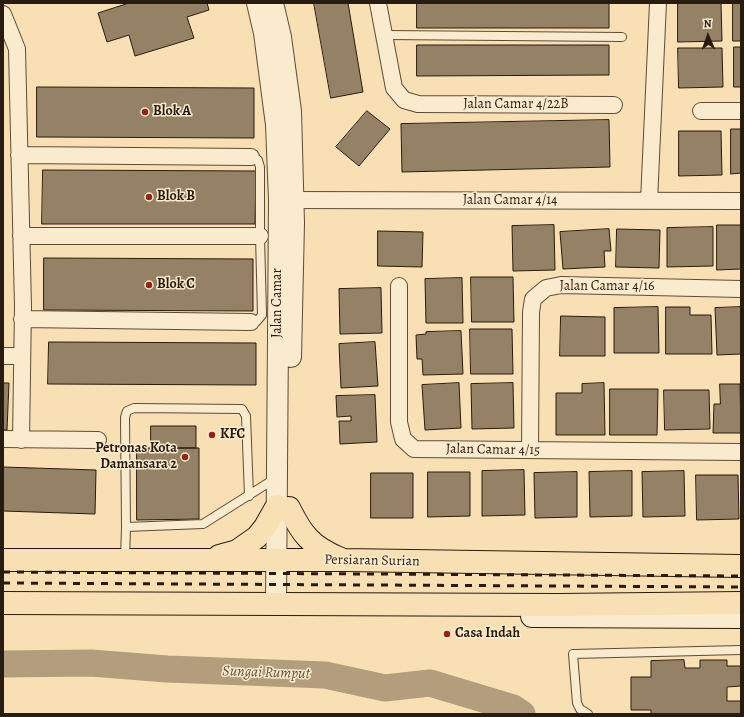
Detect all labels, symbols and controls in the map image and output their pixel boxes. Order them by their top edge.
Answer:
north arrow [688,16,728,56]
text: N [703,16,712,31]
street label: Jalan Camar 4/22B [463,97,569,113]
place label: Blok A [153,104,191,120]
marker: Blok A [140,107,150,117]
place label: Blok B [157,189,195,205]
marker: Blok B [144,192,154,202]
street label: Jalan Camar 4/14 [463,193,557,209]
street label: Jalan Camar [270,268,286,338]
place label: Blok C [157,277,195,293]
street label: Jalan Camar 4/16 [560,279,654,295]
marker: Blok C [144,280,154,290]
place label: KFC [220,427,245,443]
marker: KFC [207,430,217,440]
place label: Petronas Kota Damansara 2 [95,441,177,474]
street label: Jalan Camar 4/15 [446,441,540,459]
marker: Petronas Kota Damansara 2 [180,452,190,462]
street label: Persiaran Surian [324,552,420,570]
place label: Casa Indah [455,626,520,642]
marker: Casa Indah [442,629,452,639]
water label: Sungai Rumput [222,662,310,684]

